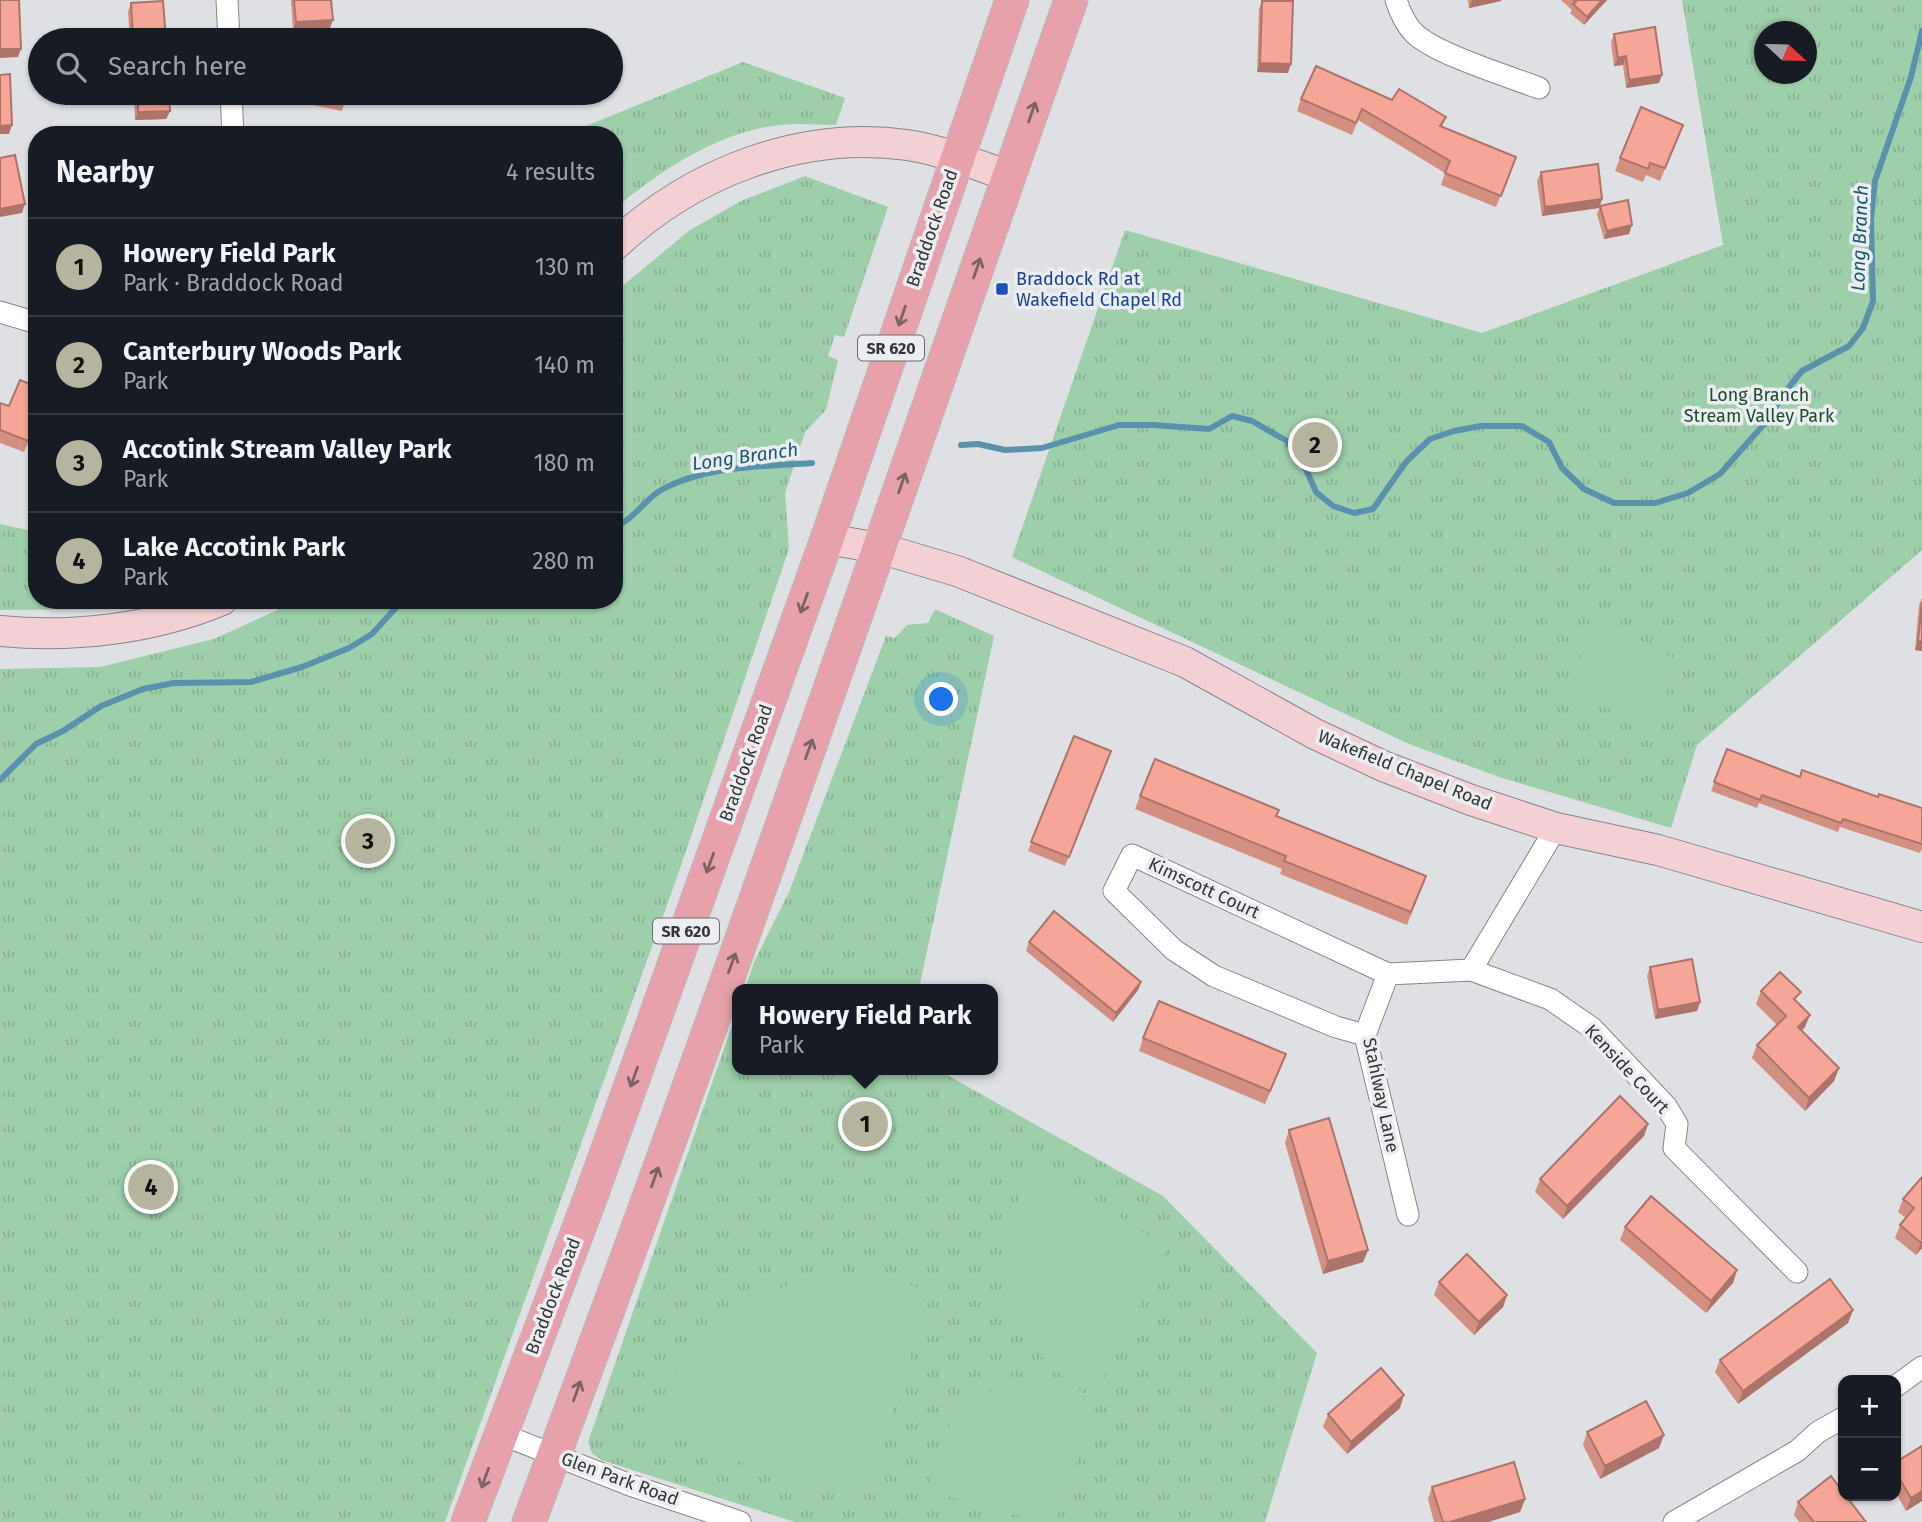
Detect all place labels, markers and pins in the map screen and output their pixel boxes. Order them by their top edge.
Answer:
place label: Braddock Rd at Wakefield Chapel Rd [1016,268,1182,311]
marker: Braddock Rd at Wakefield Chapel Rd [994,281,1010,297]
pin: 2 [1292,419,1338,471]
pin: 3 [345,815,391,867]
pin: 1 [842,1098,888,1150]
pin: 4 [128,1161,174,1213]

